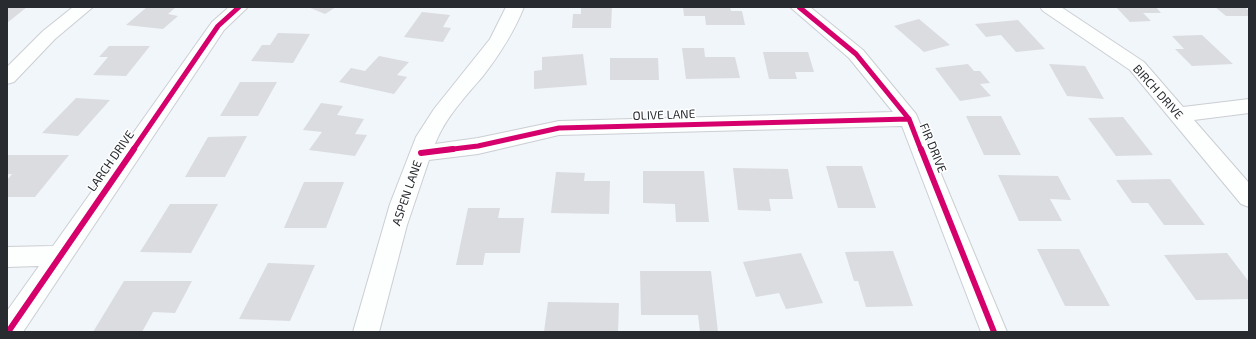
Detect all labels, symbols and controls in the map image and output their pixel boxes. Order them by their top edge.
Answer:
street label: BIRCH DRIVE [1130,62,1186,122]
street label: OLIVE LANE [632,107,696,123]
street label: FIR DRIVE [917,121,949,175]
street label: LARCH DRIVE [85,128,137,194]
street label: ASPEN LANE [389,159,425,227]

